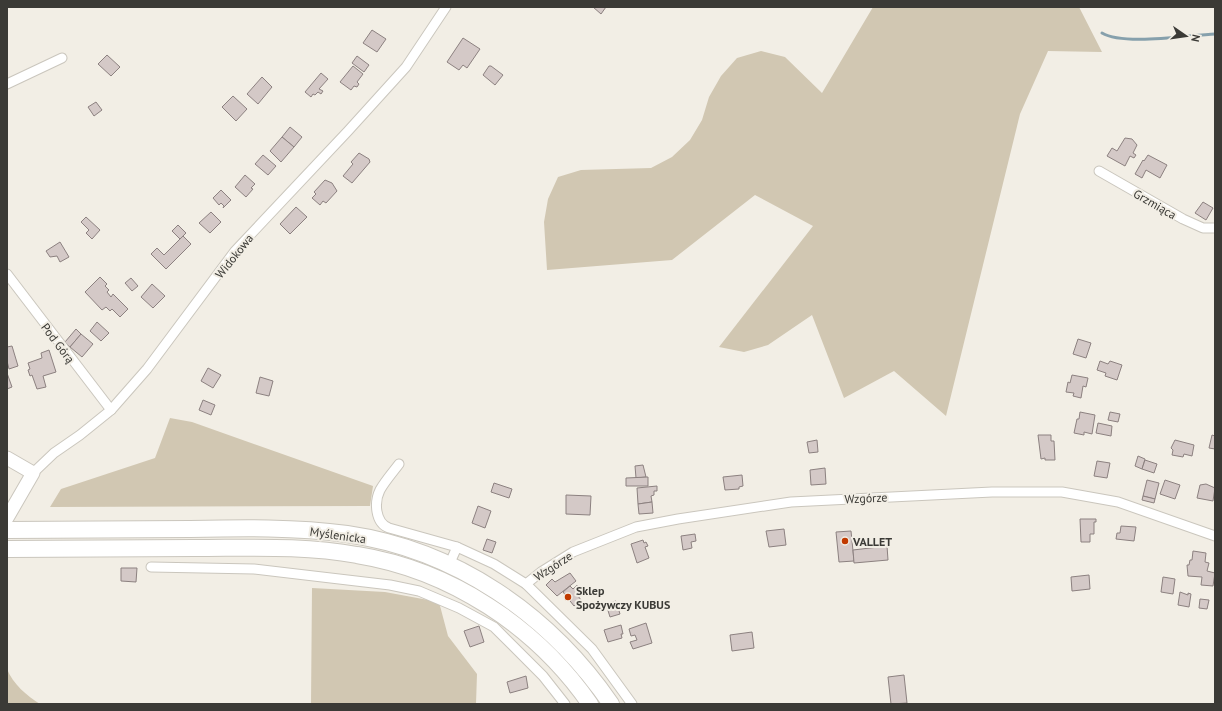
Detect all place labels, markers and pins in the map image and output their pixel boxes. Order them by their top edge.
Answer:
place label: VALLET [852,534,892,549]
marker: VALLET [840,536,850,546]
place label: Sklep Spożywczy KUBUS [576,583,670,612]
marker: Sklep Spożywczy KUBUS [563,592,573,602]

